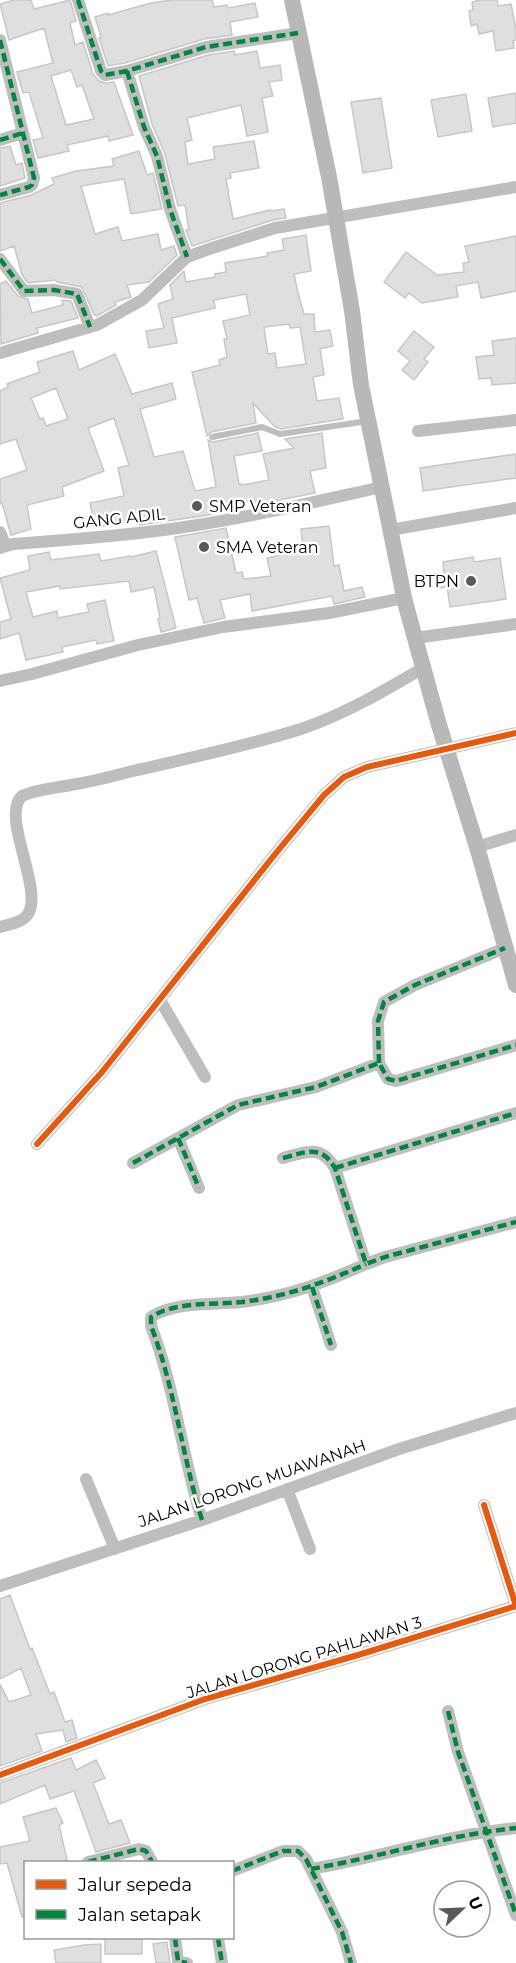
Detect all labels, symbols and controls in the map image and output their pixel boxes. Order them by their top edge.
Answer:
place label: SMP Veteran [209,497,312,516]
marker: SMP Veteran [190,499,204,513]
street label: GANG ADIL [72,504,167,533]
place label: SMA Veteran [216,538,319,557]
marker: SMA Veteran [197,540,211,554]
place label: BTPN [414,572,459,591]
marker: BTPN [464,574,478,588]
street label: JALAN LORONG MUAWANAH [135,1436,368,1532]
street label: JALAN LORONG PAHLAWAN 3 [183,1613,424,1703]
legend [24,1861,234,1939]
text: Jalur sepeda [77,1874,192,1896]
north arrow [432,1879,492,1939]
text: U [464,1894,487,1913]
text: Jalan setapak [77,1904,201,1926]

